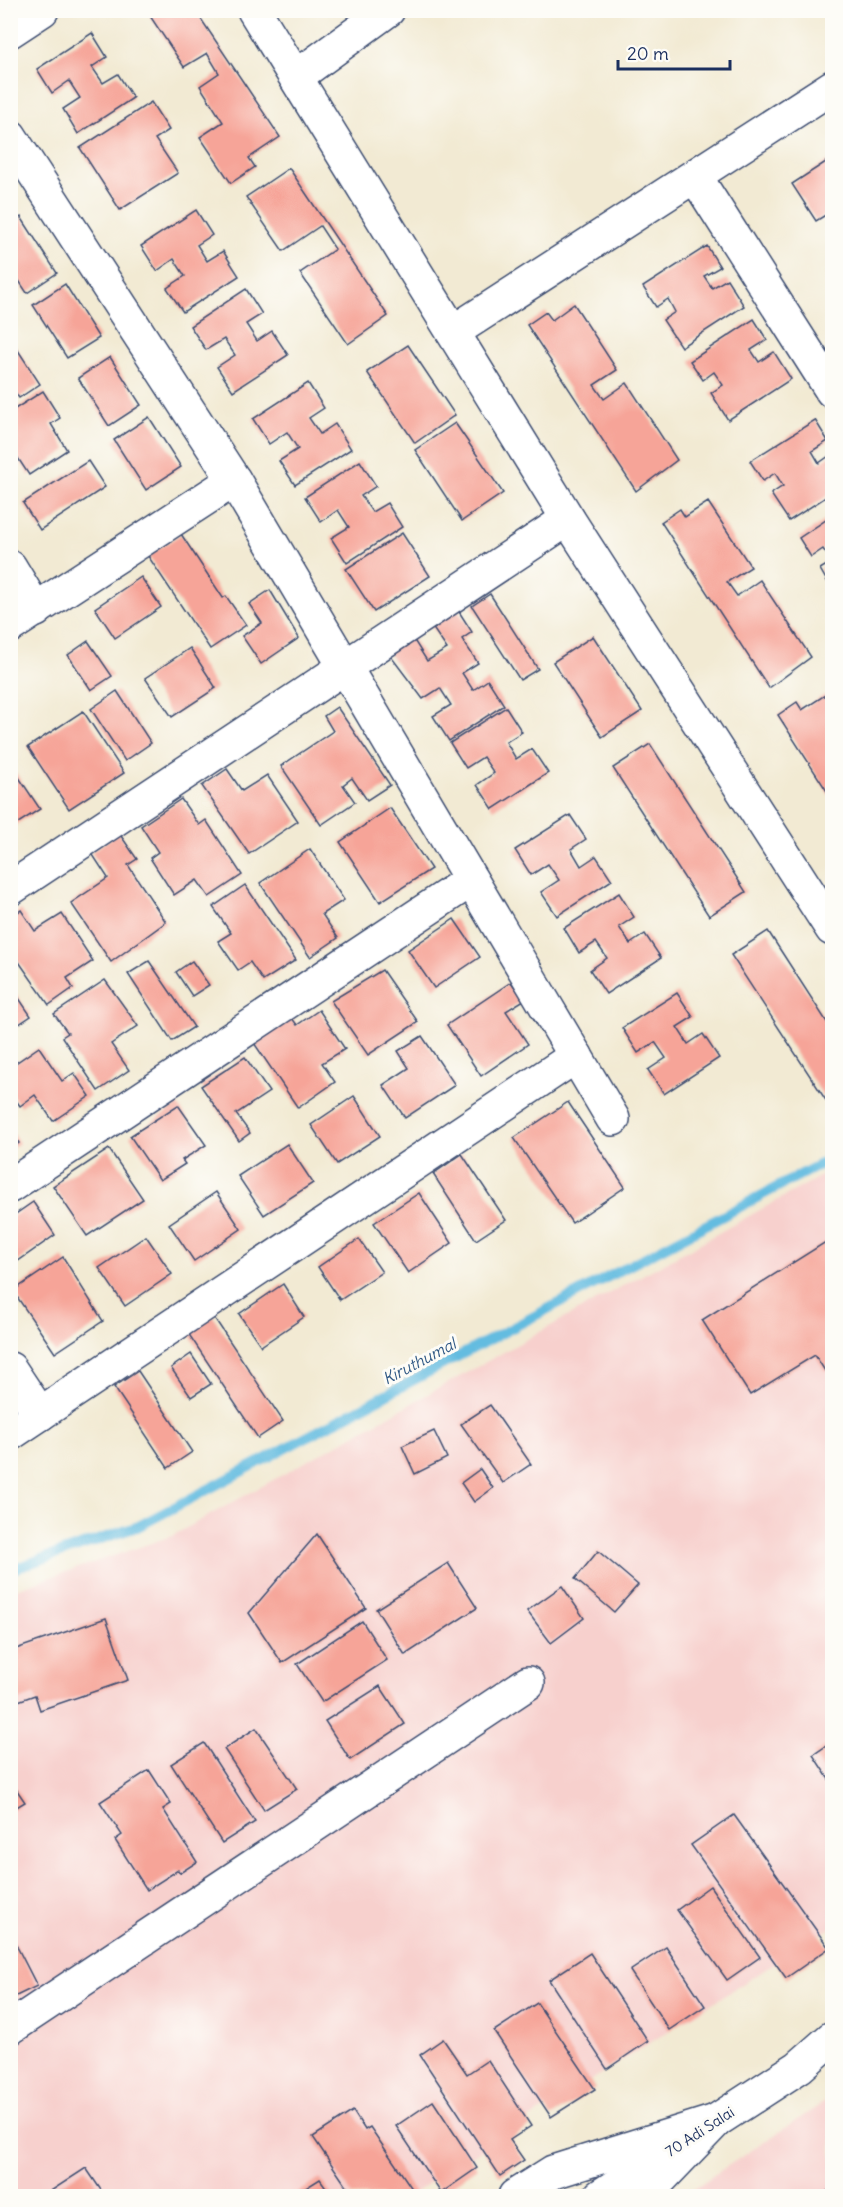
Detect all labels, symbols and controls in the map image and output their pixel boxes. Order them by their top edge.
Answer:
scale bar [618,33,730,71]
text: 20 m [627,42,669,65]
water label: Kiruthumal [379,1332,461,1389]
street label: 70 Adi Salai [662,2102,738,2161]

